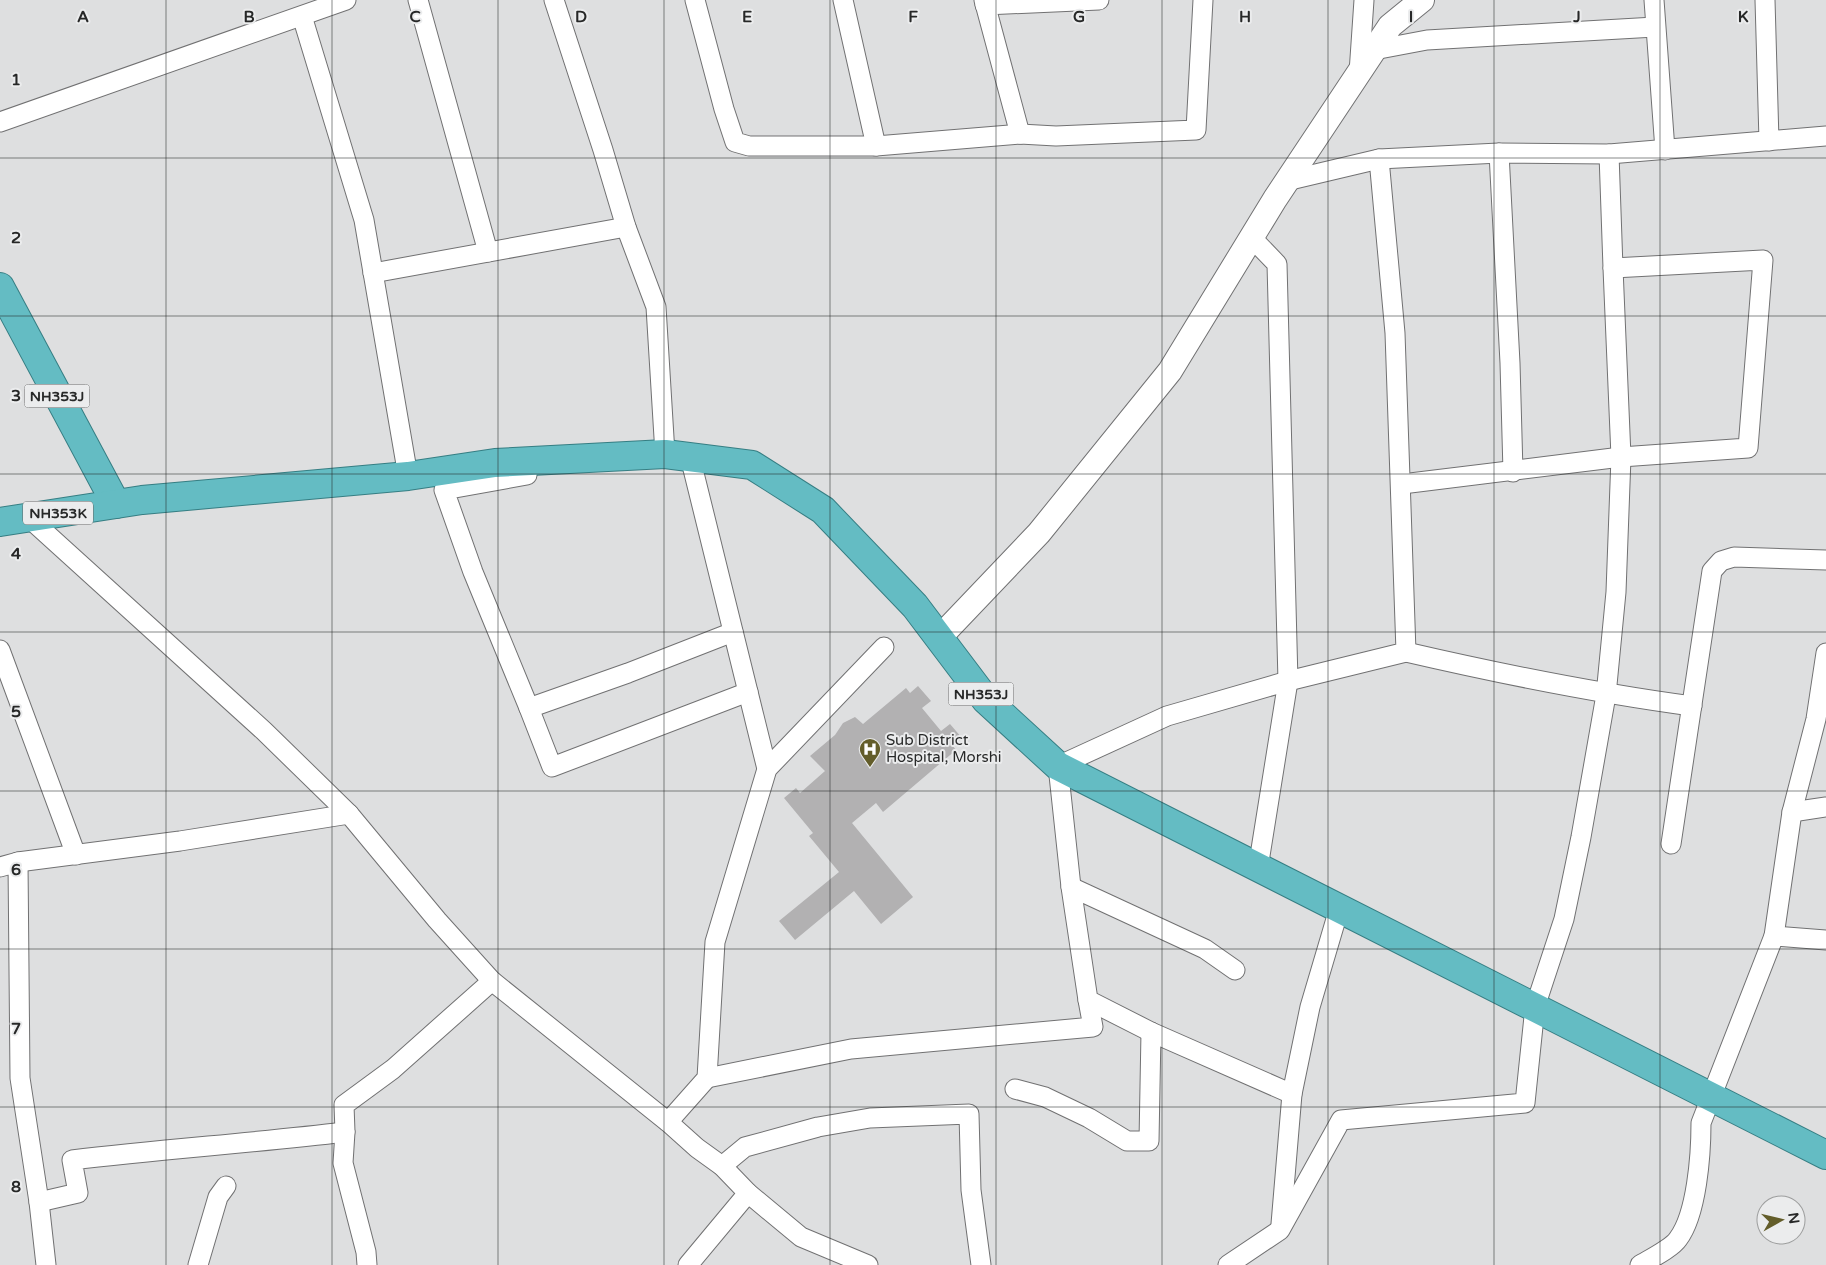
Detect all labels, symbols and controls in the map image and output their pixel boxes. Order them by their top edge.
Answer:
text: A [77,7,89,27]
text: B [243,7,255,27]
text: C [409,7,421,27]
text: D [575,7,587,27]
text: E [742,7,752,27]
text: F [908,7,918,27]
text: G [1073,7,1085,27]
text: H [1239,7,1251,27]
text: I [1409,7,1413,27]
text: J [1572,7,1581,27]
text: K [1738,7,1749,27]
text: 1 [11,70,21,90]
text: 2 [11,228,21,248]
road number: NH353J [24,384,90,408]
text: 3 [11,386,21,406]
road number: NH353K [23,502,93,524]
text: 4 [11,544,21,564]
road number: NH353J [948,682,1014,706]
text: 5 [11,702,21,722]
place label: Sub District Hospital, Morshi [886,731,1002,766]
hospital icon: Sub District Hospital, Morshi [858,737,882,768]
text: 6 [11,860,21,880]
text: 7 [11,1019,21,1039]
text: 8 [11,1177,21,1197]
north arrow [1756,1195,1806,1245]
text: N [1784,1212,1803,1225]

